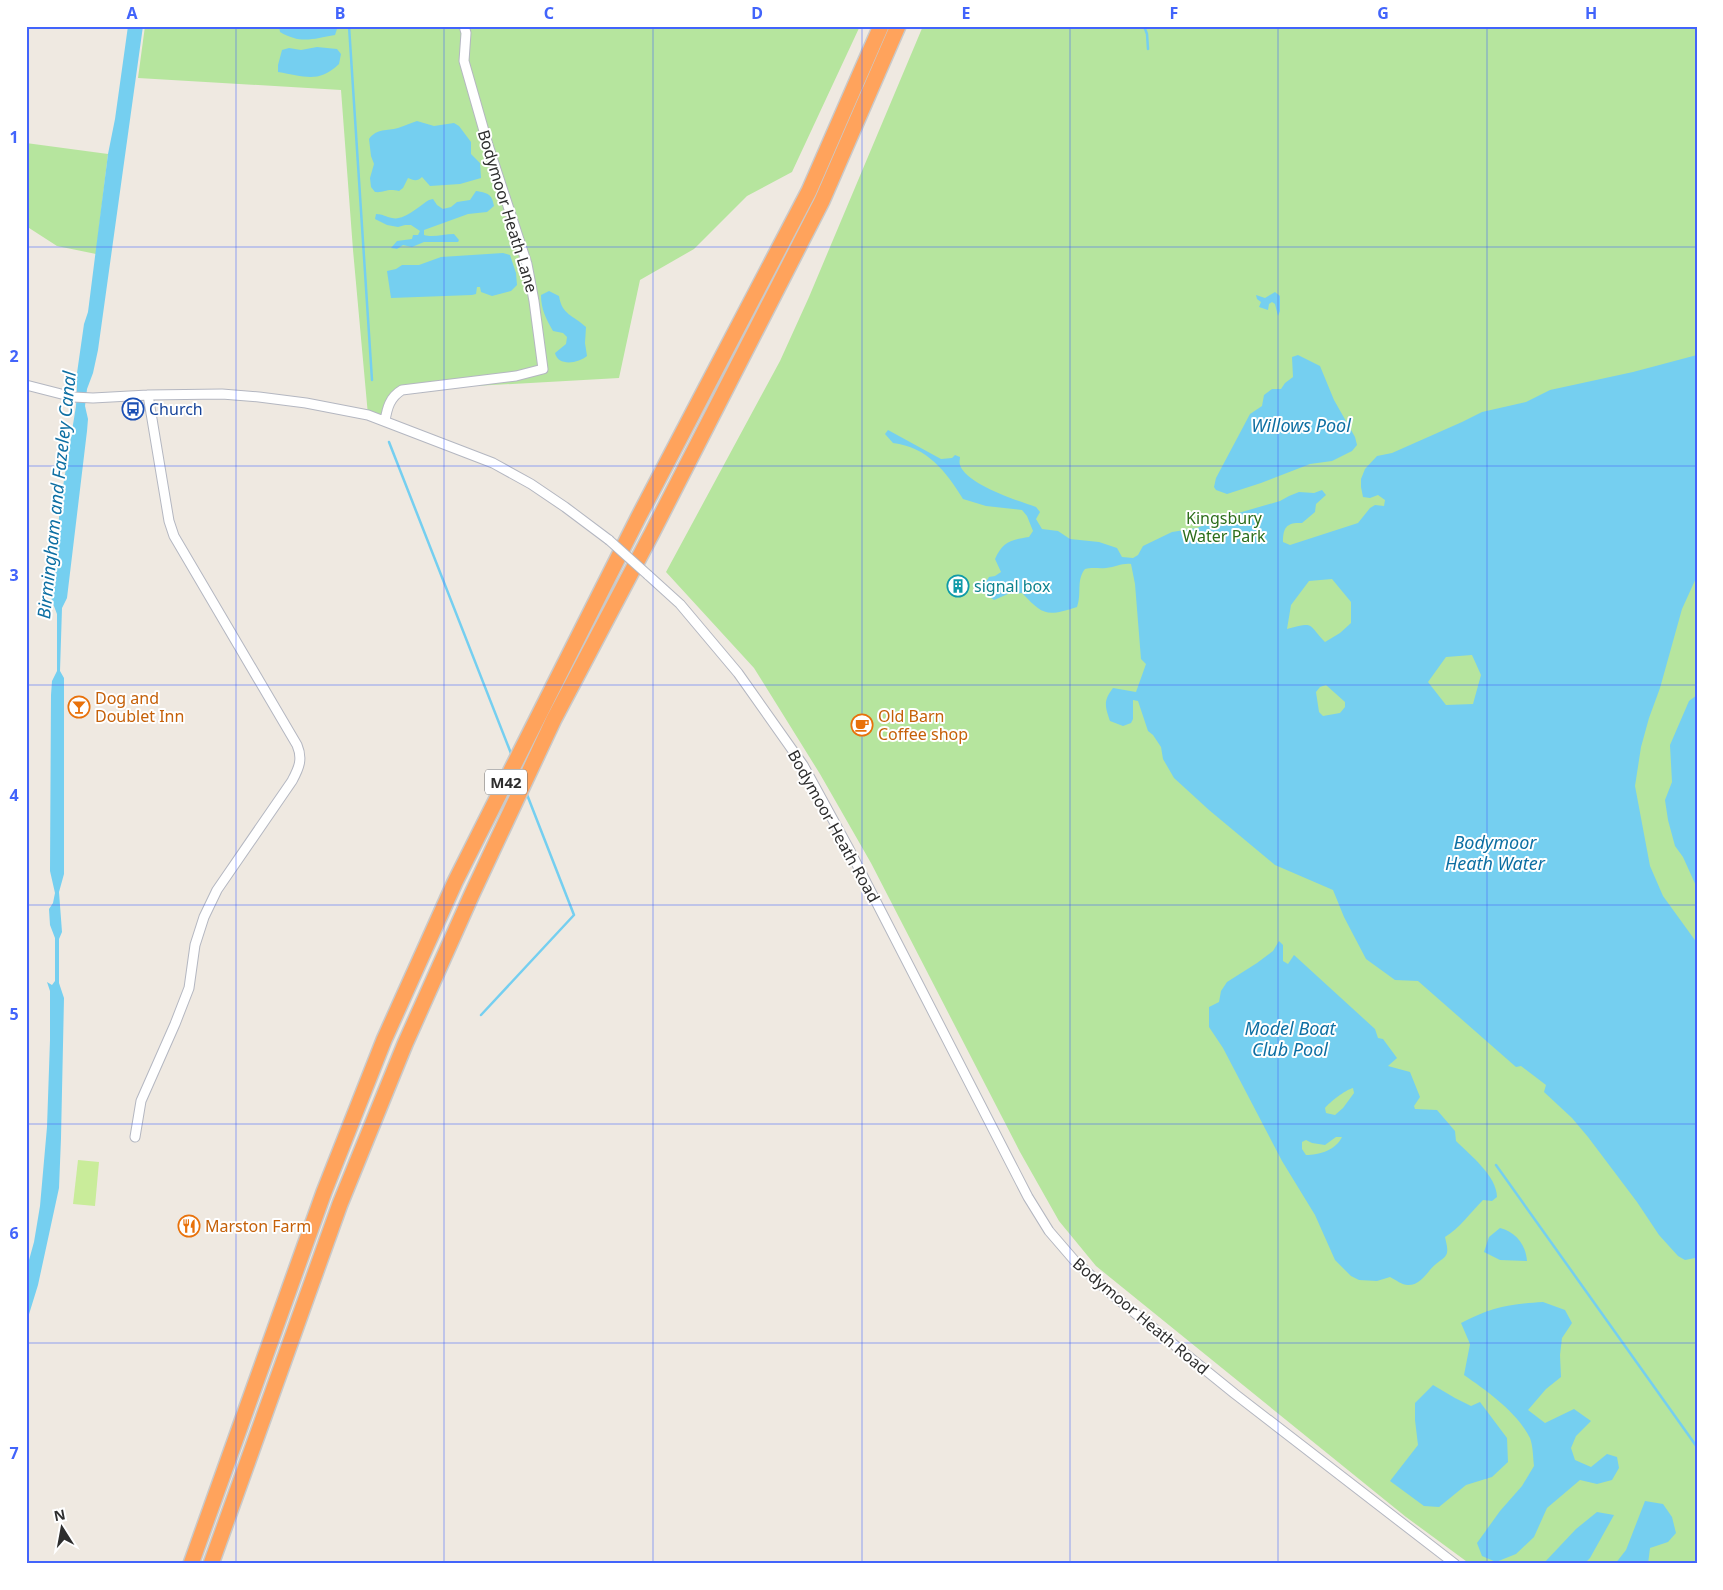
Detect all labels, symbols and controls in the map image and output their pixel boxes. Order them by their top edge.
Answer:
text: A [126,2,138,24]
text: B [335,2,345,24]
text: C [544,2,554,24]
text: D [751,2,763,24]
text: E [962,2,971,24]
text: F [1170,2,1178,24]
text: G [1377,2,1389,24]
text: H [1585,2,1597,24]
text: 1 [9,126,19,148]
street label: Bodymoor Heath Lane [473,127,543,295]
text: 2 [9,345,19,367]
water label: Birmingham and Fazeley Canal [31,370,81,620]
bus stop icon: Church [121,397,145,421]
place label: Church [149,398,203,420]
water label: Willows Pool [1251,413,1351,437]
park label: Kingsbury Water Park [1183,507,1266,547]
text: 3 [9,564,19,586]
building icon: signal box [946,574,970,598]
place label: signal box [974,575,1051,597]
place label: Dog and Doublet Inn [95,687,184,727]
bar icon: Dog and Doublet Inn [67,695,91,719]
place label: Old Barn Coffee shop [878,705,968,745]
cafe icon: Old Barn Coffee shop [850,713,874,737]
street label: Bodymoor Heath Road [783,746,885,906]
road number: M42 [485,770,527,794]
text: 4 [9,784,19,806]
water label: Bodymoor Heath Water [1445,830,1546,875]
text: 5 [9,1003,19,1025]
water label: Model Boat Club Pool [1244,1016,1337,1061]
restaurant icon: Marston Farm [177,1214,201,1238]
place label: Marston Farm [205,1215,311,1237]
text: 6 [9,1222,19,1244]
street label: Bodymoor Heath Road [1068,1253,1214,1379]
text: 7 [9,1442,19,1464]
north arrow [38,1502,88,1552]
text: N [52,1504,67,1525]

